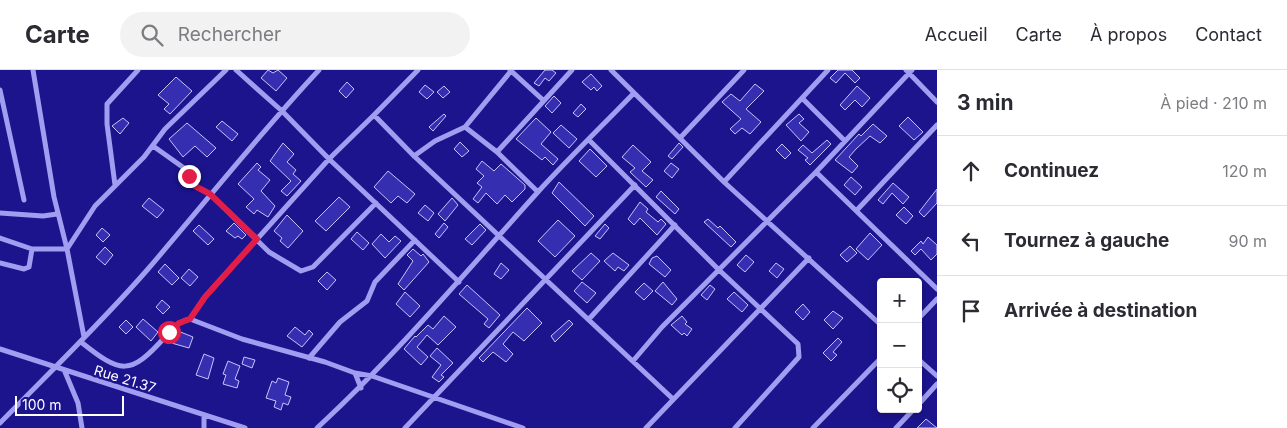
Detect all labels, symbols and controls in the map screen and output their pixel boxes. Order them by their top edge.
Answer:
search box [120,12,470,57]
text: Carte [25,20,90,49]
icon: search [138,21,166,49]
text: Rechercher [178,23,281,46]
text: Accueil [925,24,988,45]
text: Carte [1016,24,1062,45]
text: À propos [1090,24,1167,45]
text: Contact [1195,24,1262,45]
text: 3 min [957,90,1013,115]
text: À pied · 210 m [1160,93,1267,113]
icon: ahead [957,157,985,185]
text: Continuez [1004,159,1099,182]
text: 120 m [1222,161,1267,181]
route end [178,165,201,188]
icon: left [957,227,985,255]
text: Tournez à gauche [1004,229,1169,252]
text: 90 m [1228,231,1267,251]
map controls [877,278,922,413]
button: + [877,278,922,323]
icon: arrive [957,297,985,325]
text: Arrivée à destination [1004,299,1197,322]
route start [158,321,181,344]
button: − [877,323,922,368]
street label: Rue 21.37 [92,361,158,396]
button: locate [877,368,922,413]
scale bar [15,393,124,416]
text: 100 m [22,396,62,413]

